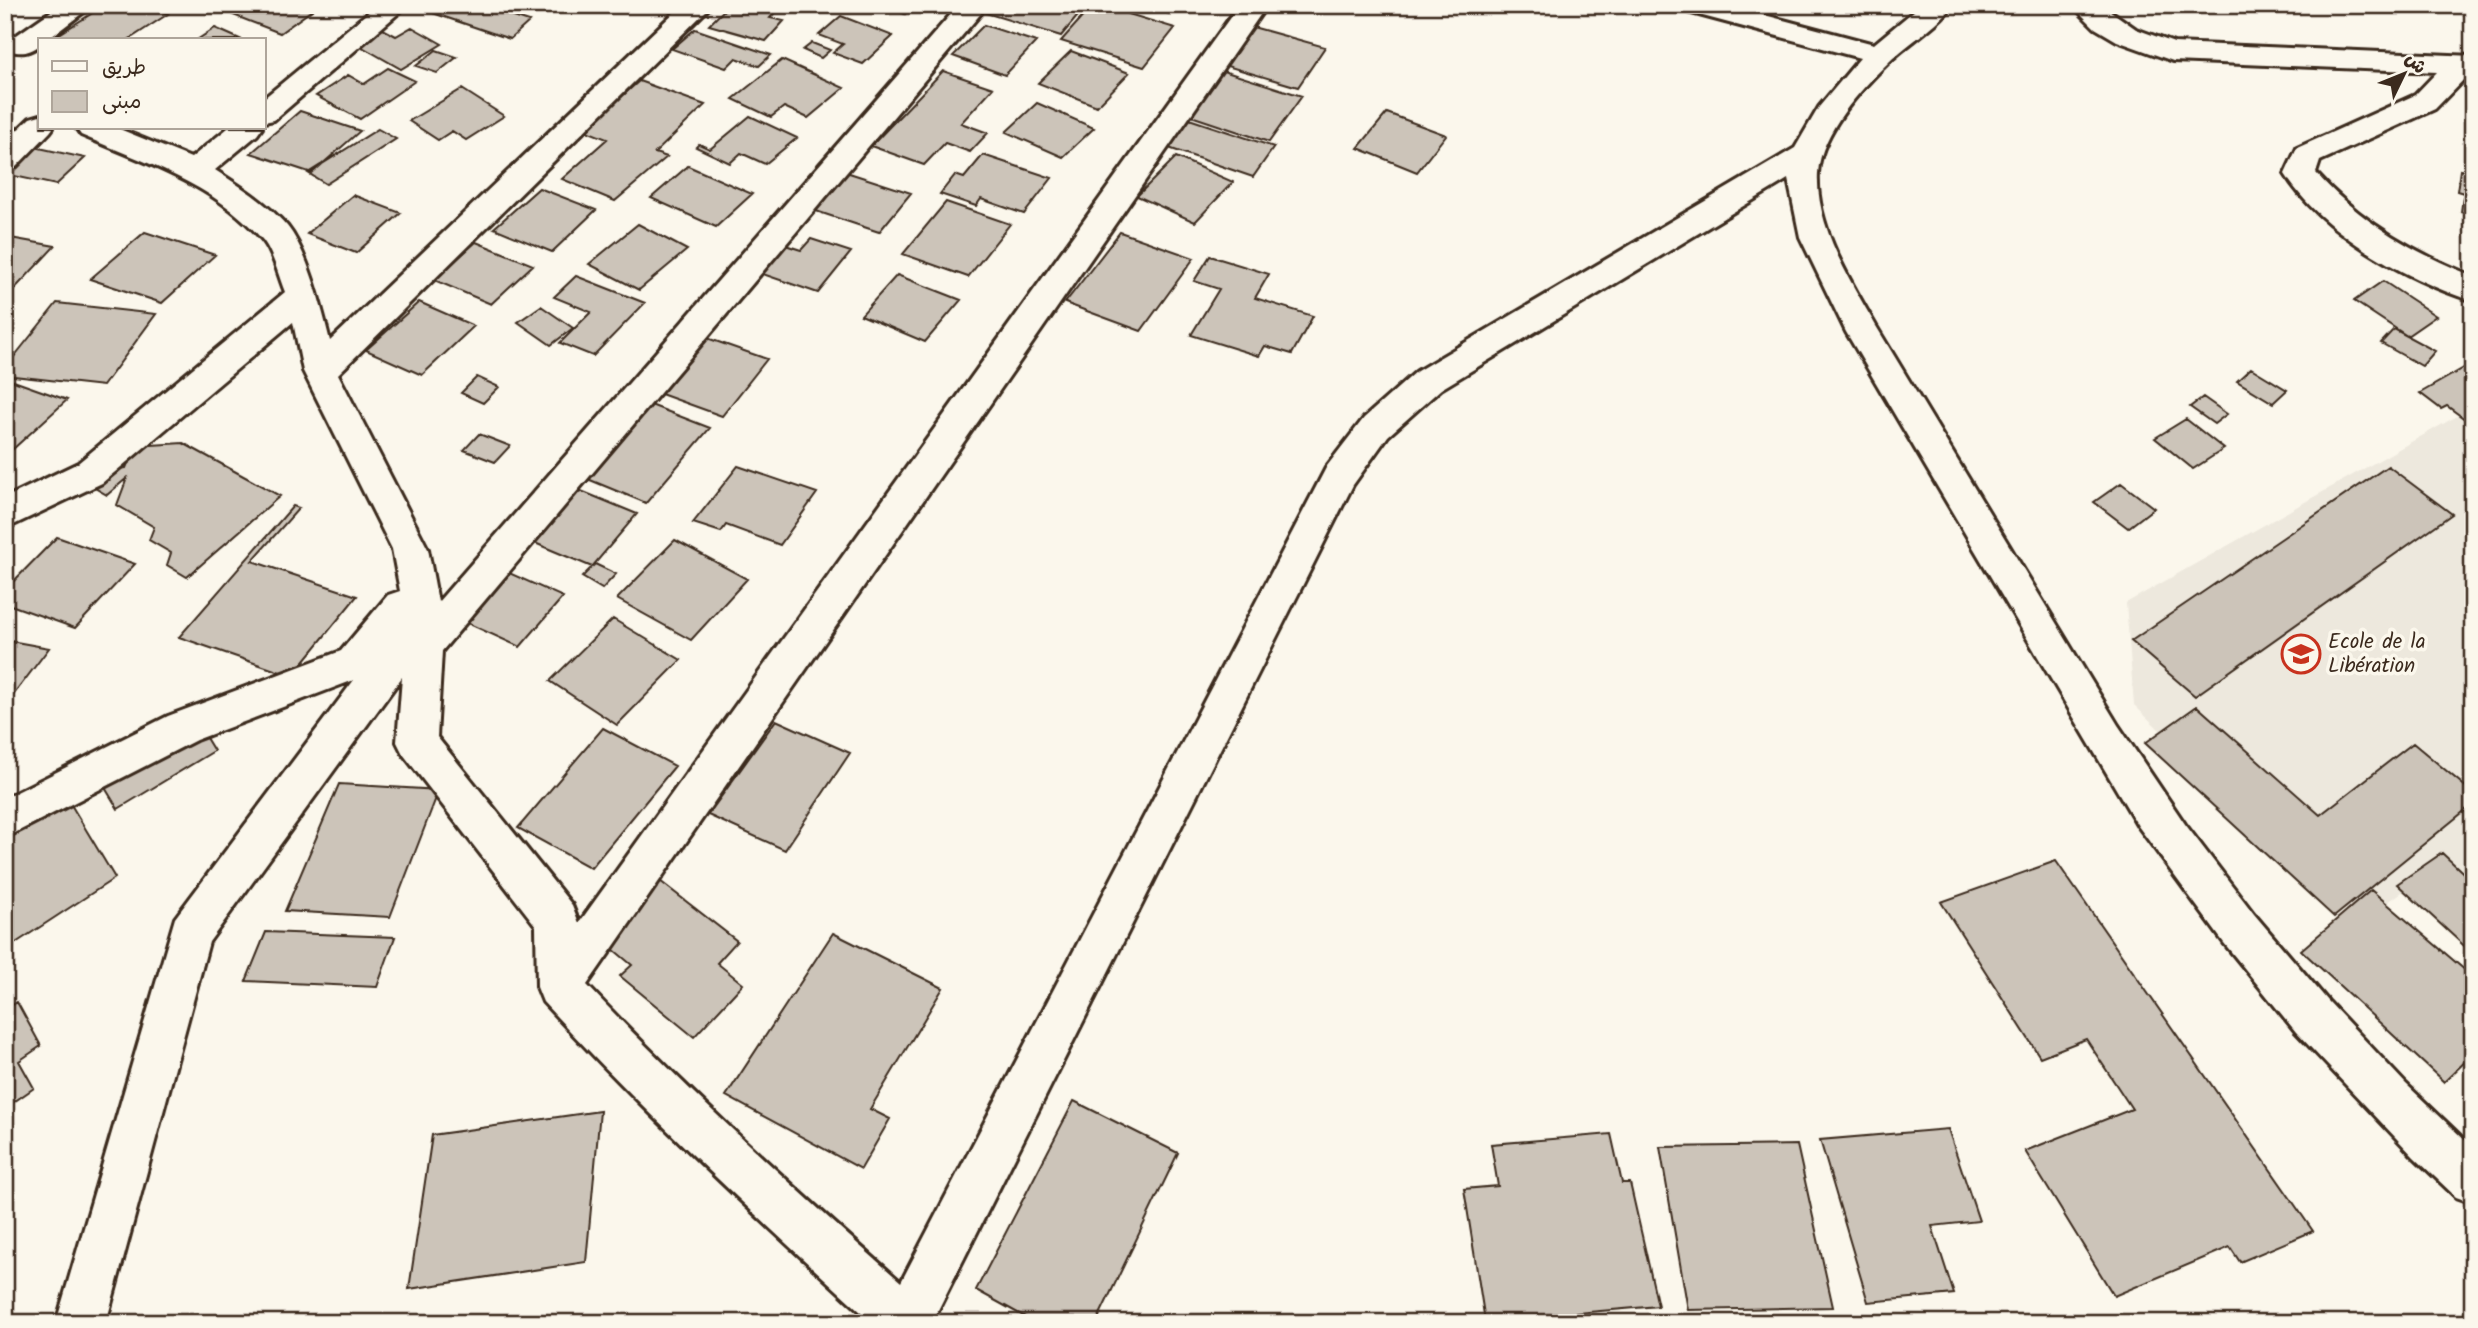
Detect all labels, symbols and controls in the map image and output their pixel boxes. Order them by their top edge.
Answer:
legend [38,38,266,130]
north arrow [2370,38,2440,108]
text: ش [2397,46,2433,82]
text: طريق [102,52,146,85]
text: مبنى [102,86,141,119]
place label: Ecole de la Libération [2328,626,2426,683]
school or university icon: Ecole de la Libération [2280,633,2322,675]

